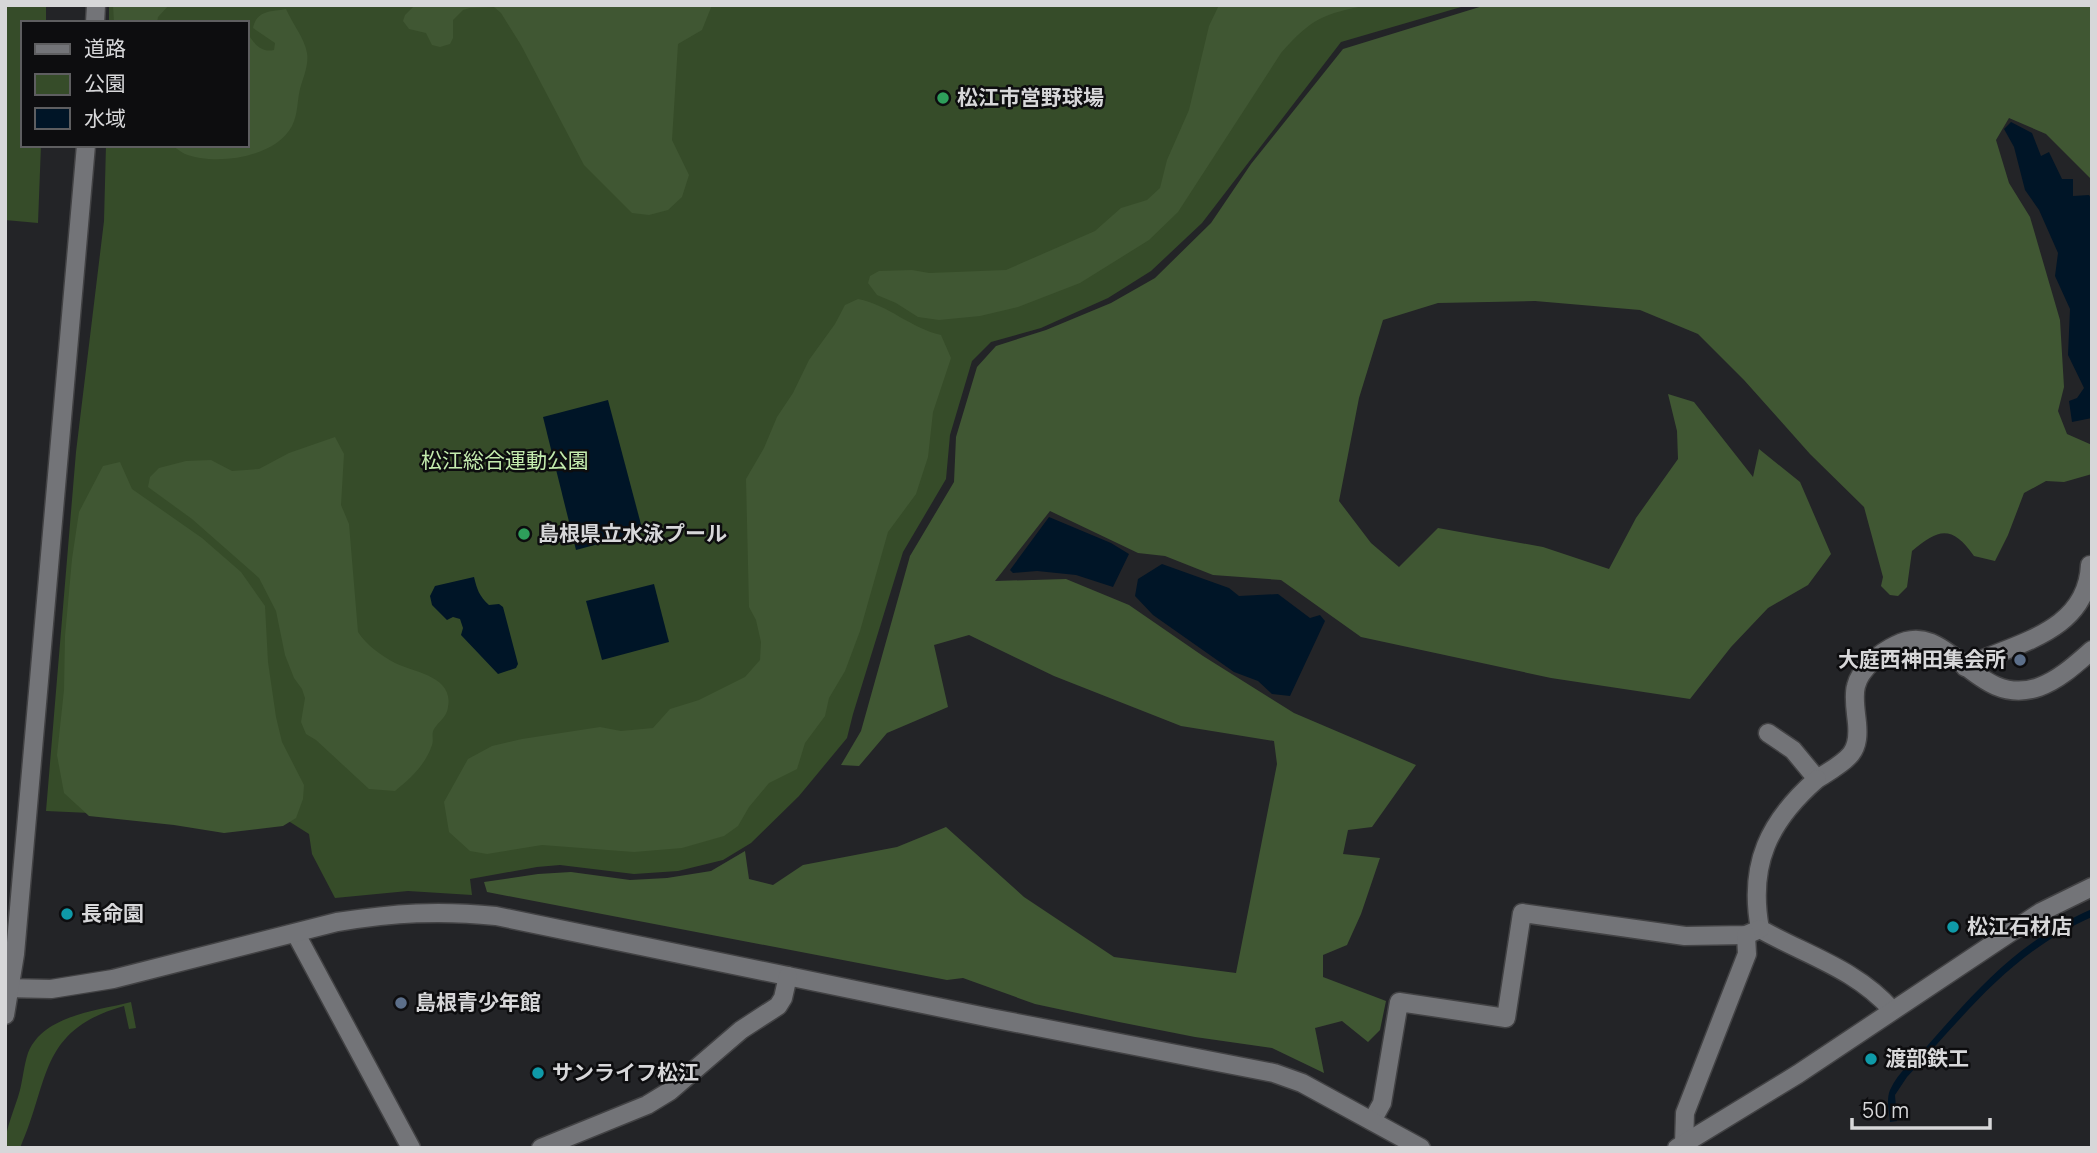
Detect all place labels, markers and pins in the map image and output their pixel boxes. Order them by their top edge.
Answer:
place label: 松江市営野球場 [957,83,1104,111]
marker: 松江市営野球場 [935,90,951,106]
place label: 島根県立水泳プール [538,519,727,547]
marker: 島根県立水泳プール [516,526,532,542]
place label: 大庭西神田集会所 [1838,645,2006,673]
marker: 大庭西神田集会所 [2012,652,2028,668]
place label: 長命園 [81,899,144,927]
marker: 長命園 [59,906,75,922]
place label: 松江石材店 [1967,912,2072,940]
marker: 松江石材店 [1945,919,1961,935]
place label: 島根青少年館 [415,988,541,1016]
marker: 島根青少年館 [393,995,409,1011]
place label: 渡部鉄工 [1885,1044,1969,1072]
marker: 渡部鉄工 [1863,1051,1879,1067]
place label: サンライフ松江 [552,1058,699,1086]
marker: サンライフ松江 [530,1065,546,1081]

